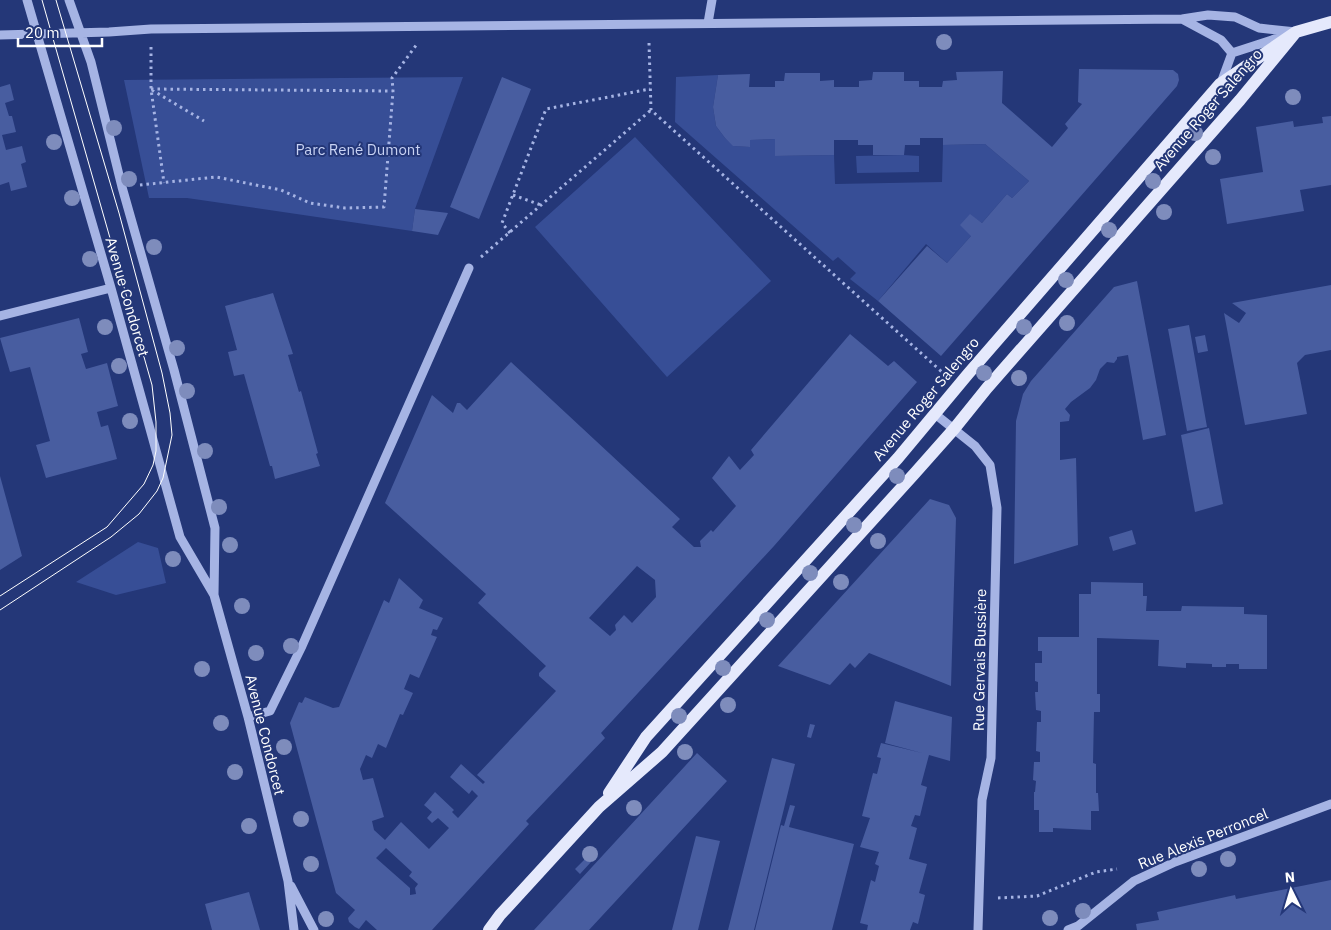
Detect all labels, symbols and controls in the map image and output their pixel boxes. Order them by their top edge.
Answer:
scale bar [18,15,101,47]
text: 20 m [25,23,60,42]
street label: Avenue Roger Salengro [1149,45,1266,175]
park label: Parc René Dumont [295,140,421,159]
street label: Avenue Condorcet [101,235,154,359]
street label: Avenue Roger Salengro [868,333,983,464]
street label: Rue Gervais Bussière [969,589,990,731]
street label: Avenue Condorcet [241,673,290,797]
street label: Rue Alexis Perroncel [1135,804,1271,873]
north arrow [1266,865,1316,915]
text: N [1284,868,1296,886]

